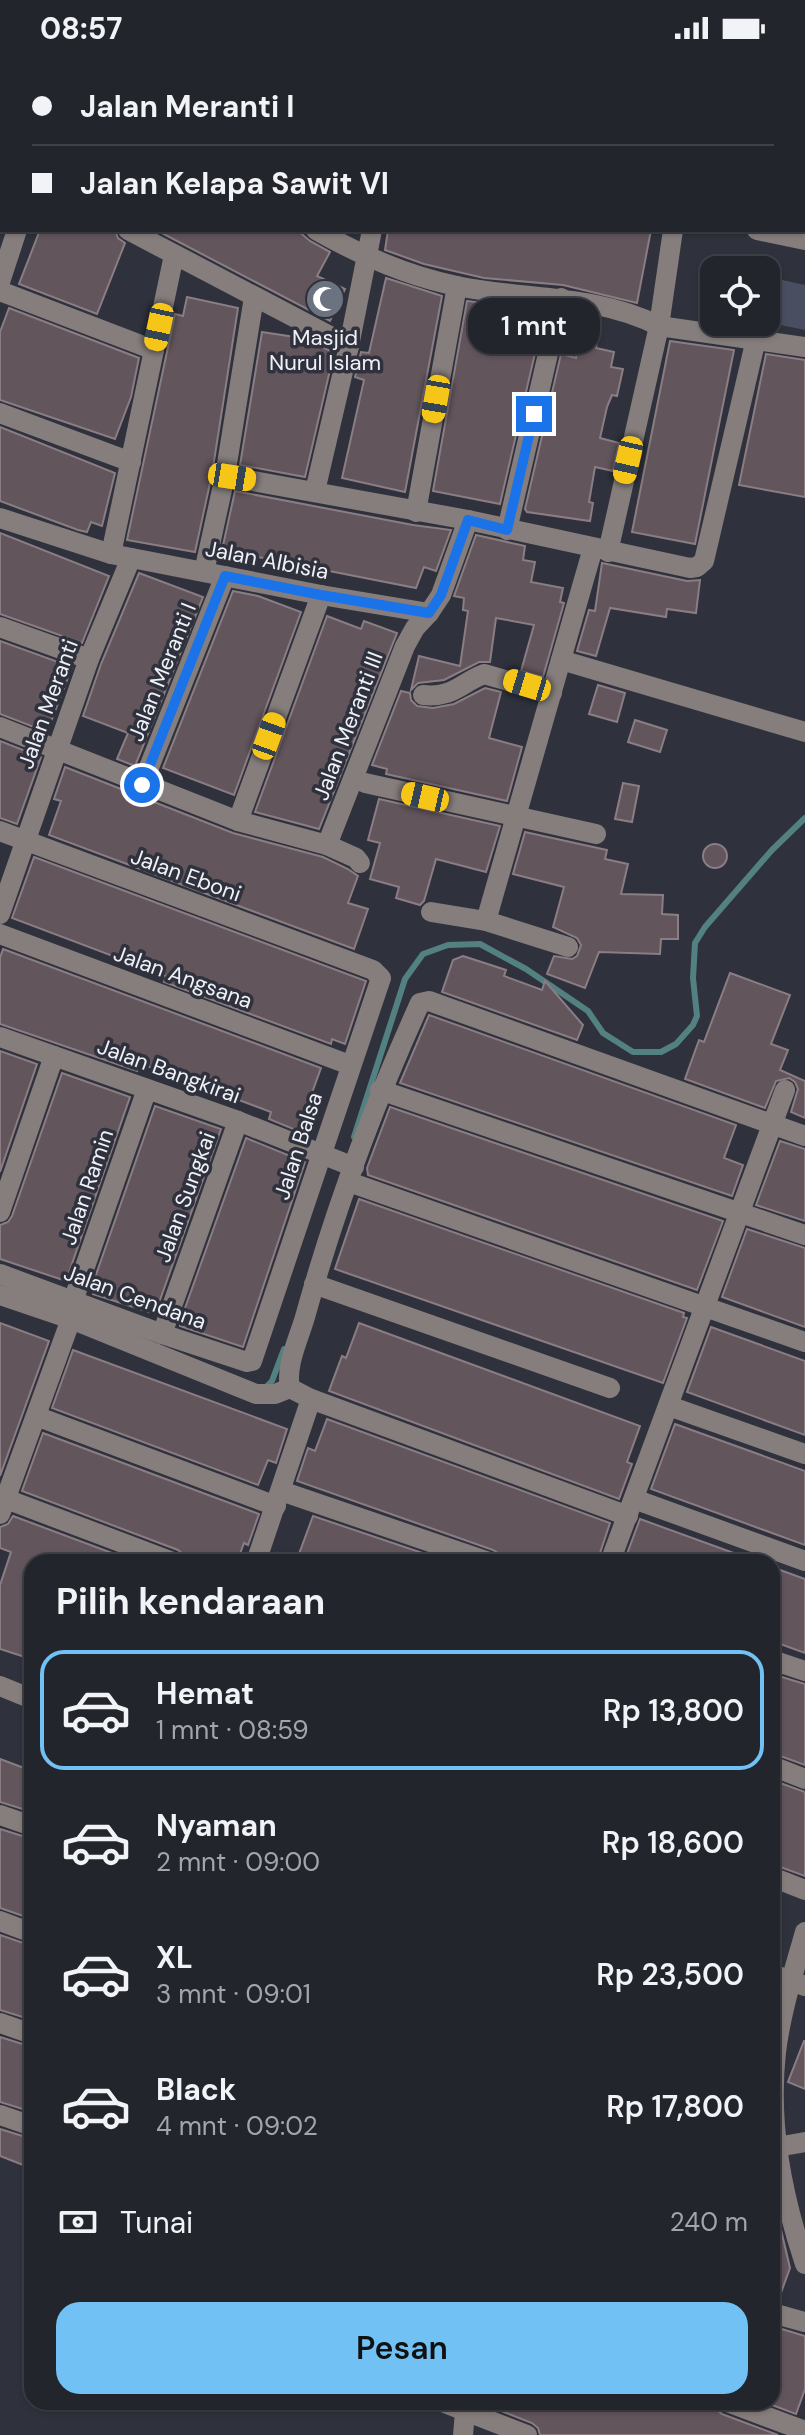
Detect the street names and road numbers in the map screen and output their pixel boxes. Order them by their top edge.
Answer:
street label: Jalan Albisia [203,534,331,586]
street label: Jalan Meranti I [121,598,203,746]
street label: Jalan Meranti [11,635,85,773]
street label: Jalan Meranti III [306,647,390,805]
street label: Jalan Eboni [127,842,245,908]
street label: Jalan Angsana [110,938,256,1016]
street label: Jalan Bangkirai [93,1032,245,1110]
street label: Jalan Balsa [267,1088,329,1204]
street label: Jalan Ramin [54,1125,120,1249]
street label: Jalan Sungkai [148,1128,222,1266]
street label: Jalan Cendana [60,1258,210,1336]

